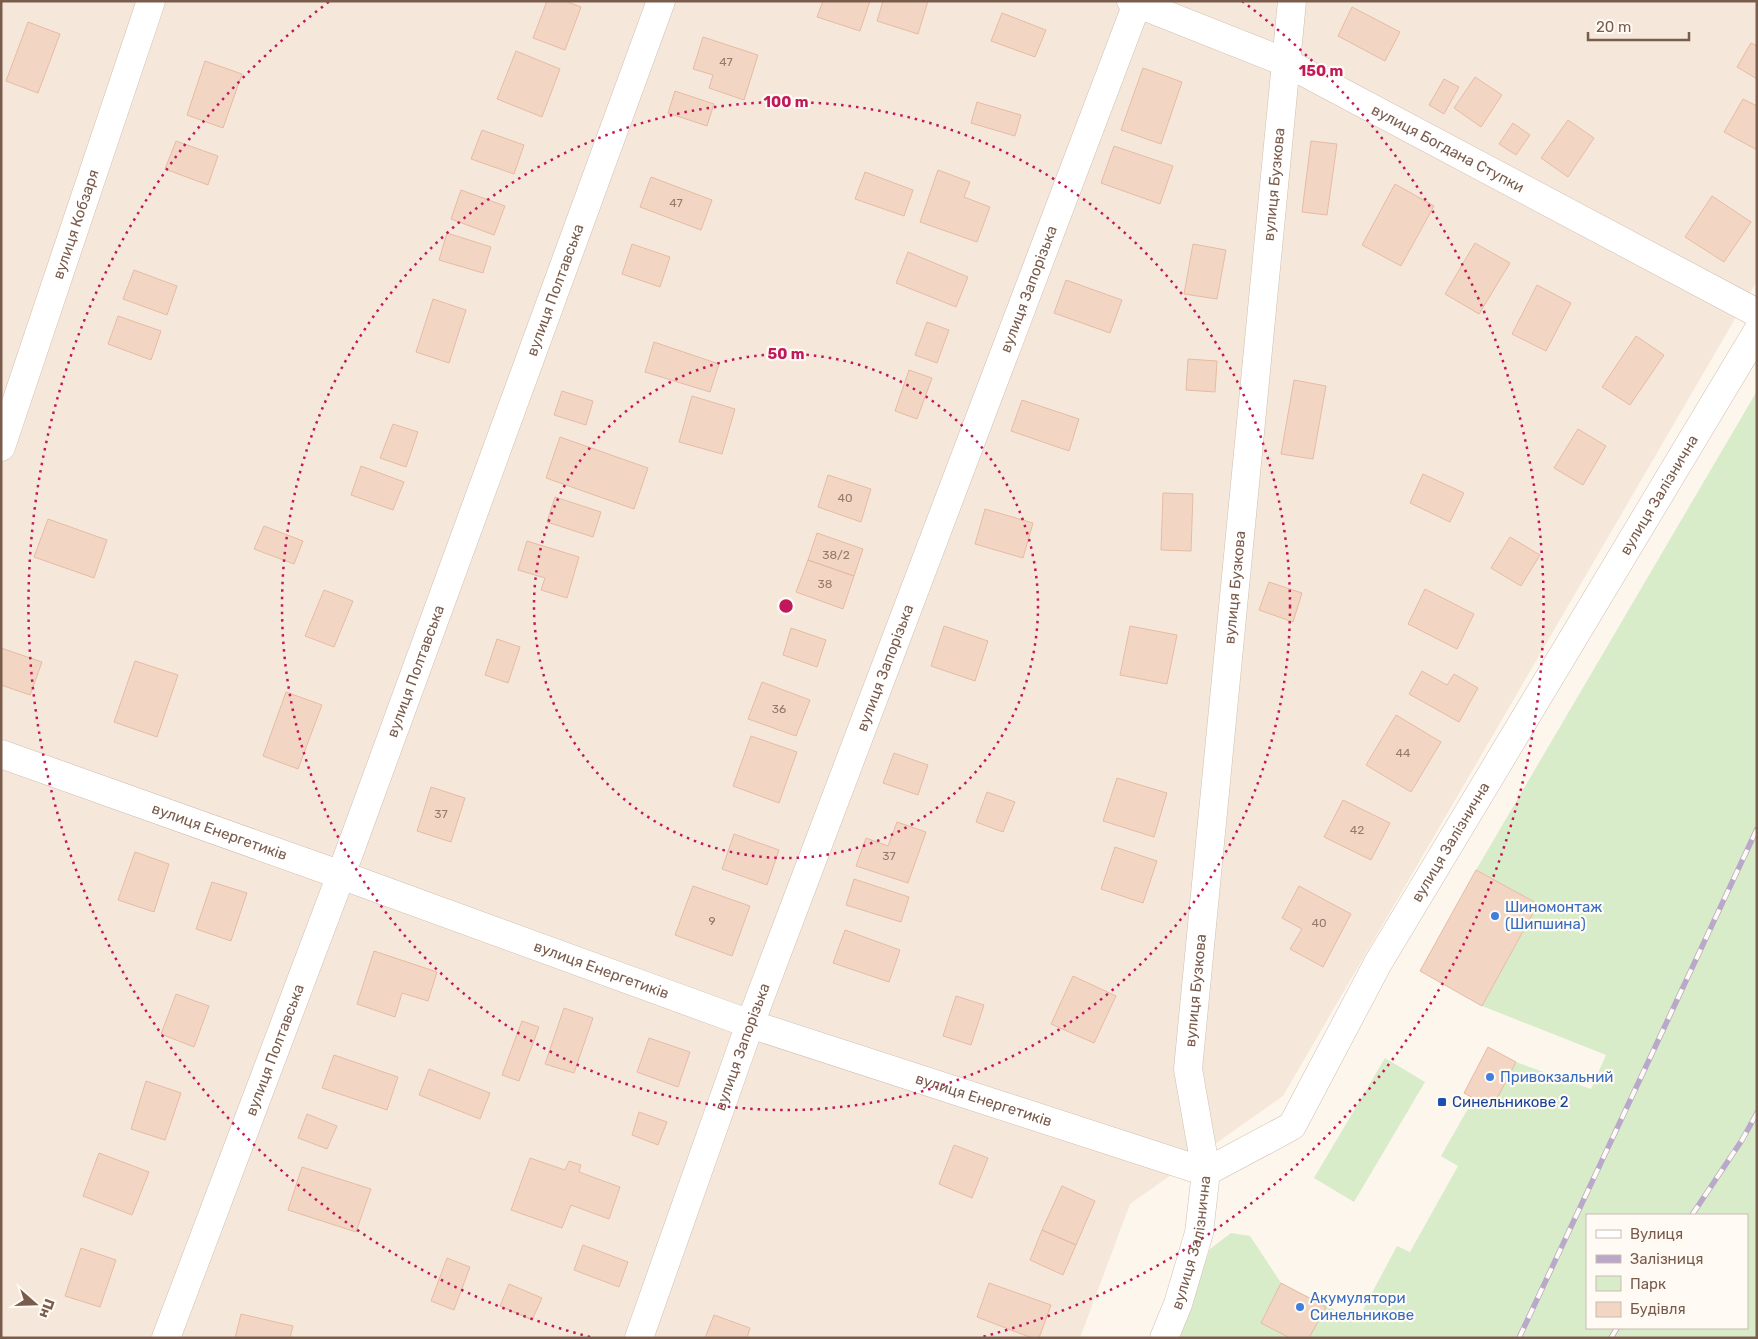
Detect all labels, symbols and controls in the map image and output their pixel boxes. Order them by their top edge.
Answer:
scale bar [1588,10,1689,42]
text: 20 m [1596,18,1631,36]
house number: 47 [719,55,733,69]
text: 150 m [1299,62,1343,80]
text: 100 m [764,93,808,111]
street label: вулиця Богдана Ступки [1368,101,1527,196]
street label: вулиця Бузкова [1260,127,1289,242]
street label: вулиця Кобзаря [49,167,103,282]
house number: 47 [669,196,683,210]
street label: вулиця Полтавська [523,221,588,359]
street label: вулиця Запорізька [996,223,1061,355]
text: 50 m [768,345,804,363]
street label: вулиця Залізнична [1616,432,1702,558]
house number: 40 [837,491,853,505]
street label: вулиця Бузкова [1220,530,1249,645]
house number: 38/2 [822,548,850,562]
house number: 38 [818,577,832,591]
centre of rings [777,597,795,615]
street label: вулиця Запорізька [853,602,917,734]
street label: вулиця Полтавська [383,603,448,740]
house number: 36 [772,702,786,716]
house number: 44 [1396,746,1411,760]
street label: вулиця Залізнична [1408,779,1494,905]
street label: вулиця Енергетиків [149,799,290,864]
house number: 37 [434,807,448,821]
house number: 42 [1350,823,1364,837]
house number: 37 [882,849,896,863]
place label: Шиномонтаж (Шипшина) [1505,898,1602,933]
marker: Шиномонтаж (Шипшина) [1489,910,1501,922]
house number: 9 [708,914,716,928]
house number: 40 [1311,916,1327,930]
street label: вулиця Бузкова [1181,933,1210,1048]
street label: вулиця Енергетиків [531,937,671,1003]
street label: вулиця Запорізька [711,980,774,1113]
street label: вулиця Полтавська [242,981,308,1118]
place label: Привокзальний [1500,1068,1613,1086]
street label: вулиця Енергетиків [913,1069,1054,1130]
marker: Привокзальний [1484,1071,1496,1083]
place label: Синельникове 2 [1452,1093,1569,1111]
marker: Синельникове 2 [1436,1096,1448,1108]
street label: вулиця Залізнична [1168,1175,1215,1312]
legend [1586,1214,1748,1329]
text: Вулиця [1630,1225,1683,1243]
text: Залізниця [1630,1250,1703,1268]
text: Парк [1630,1275,1666,1293]
north arrow [10,1279,60,1329]
place label: Акумулятори Синельникове [1310,1289,1414,1324]
text: Пн [35,1296,58,1320]
text: Будівля [1630,1300,1686,1318]
marker: Акумулятори Синельникове [1294,1301,1306,1313]

